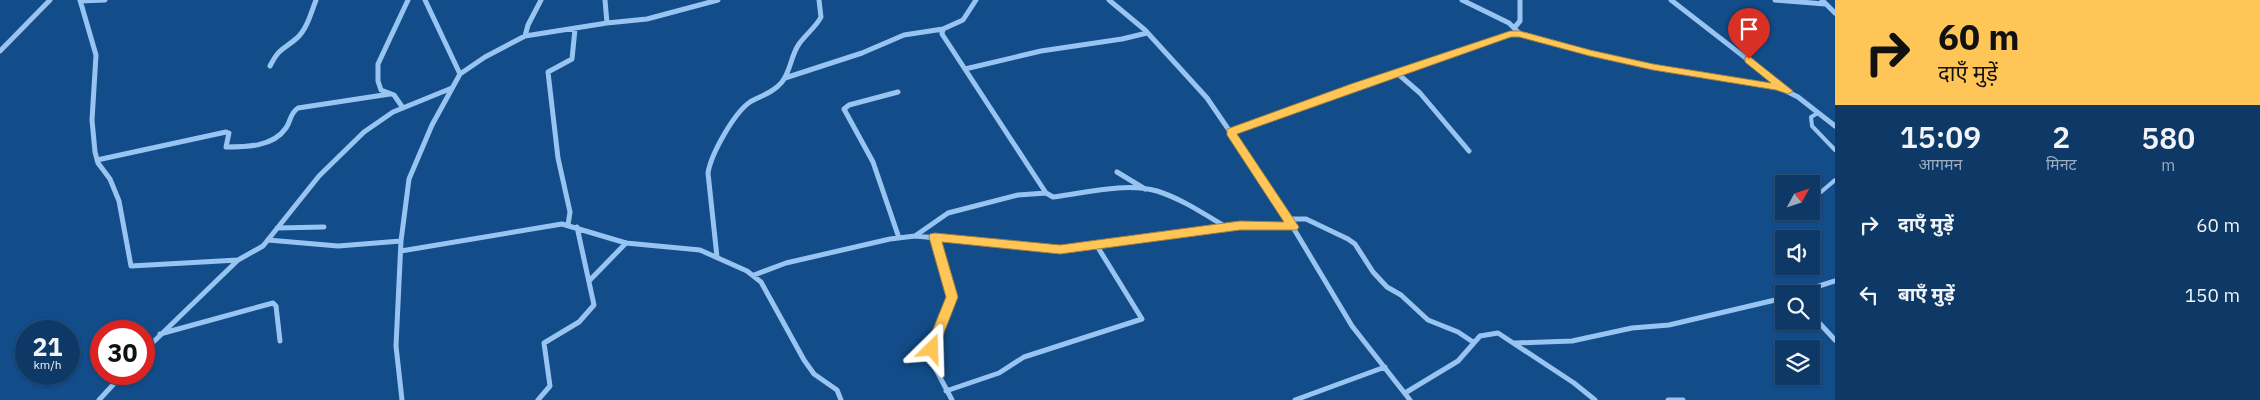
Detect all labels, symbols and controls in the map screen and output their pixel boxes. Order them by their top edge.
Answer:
pin [1728,8,1770,59]
text: 60 m [1938,14,2020,60]
icon: arrive [1735,15,1763,43]
icon: right [1855,20,1920,85]
text: दाएँ मुड़ें [1938,58,1998,87]
text: 15:09 [1900,117,1981,156]
text: 2 [2052,117,2070,156]
text: 580 [2141,118,2195,157]
text: आगमन [1919,154,1962,174]
text: मिनट [2046,154,2077,174]
text: m [2161,155,2175,175]
north arrow [1775,175,1820,220]
map controls [1775,175,1820,385]
icon: right [1855,211,1883,239]
text: दाएँ मुड़ें [1898,212,1954,236]
text: 60 m [2196,213,2240,237]
button: sound [1775,230,1820,275]
icon: left [1855,281,1883,309]
text: बाएँ मुड़ें [1898,282,1955,306]
text: 150 m [2185,283,2240,307]
button: search [1775,285,1820,330]
speed limit sign: 30 [90,320,155,385]
position arrow [905,322,957,374]
text: 21 [32,330,63,363]
button: layers [1775,340,1820,385]
text: km/h [33,357,62,372]

